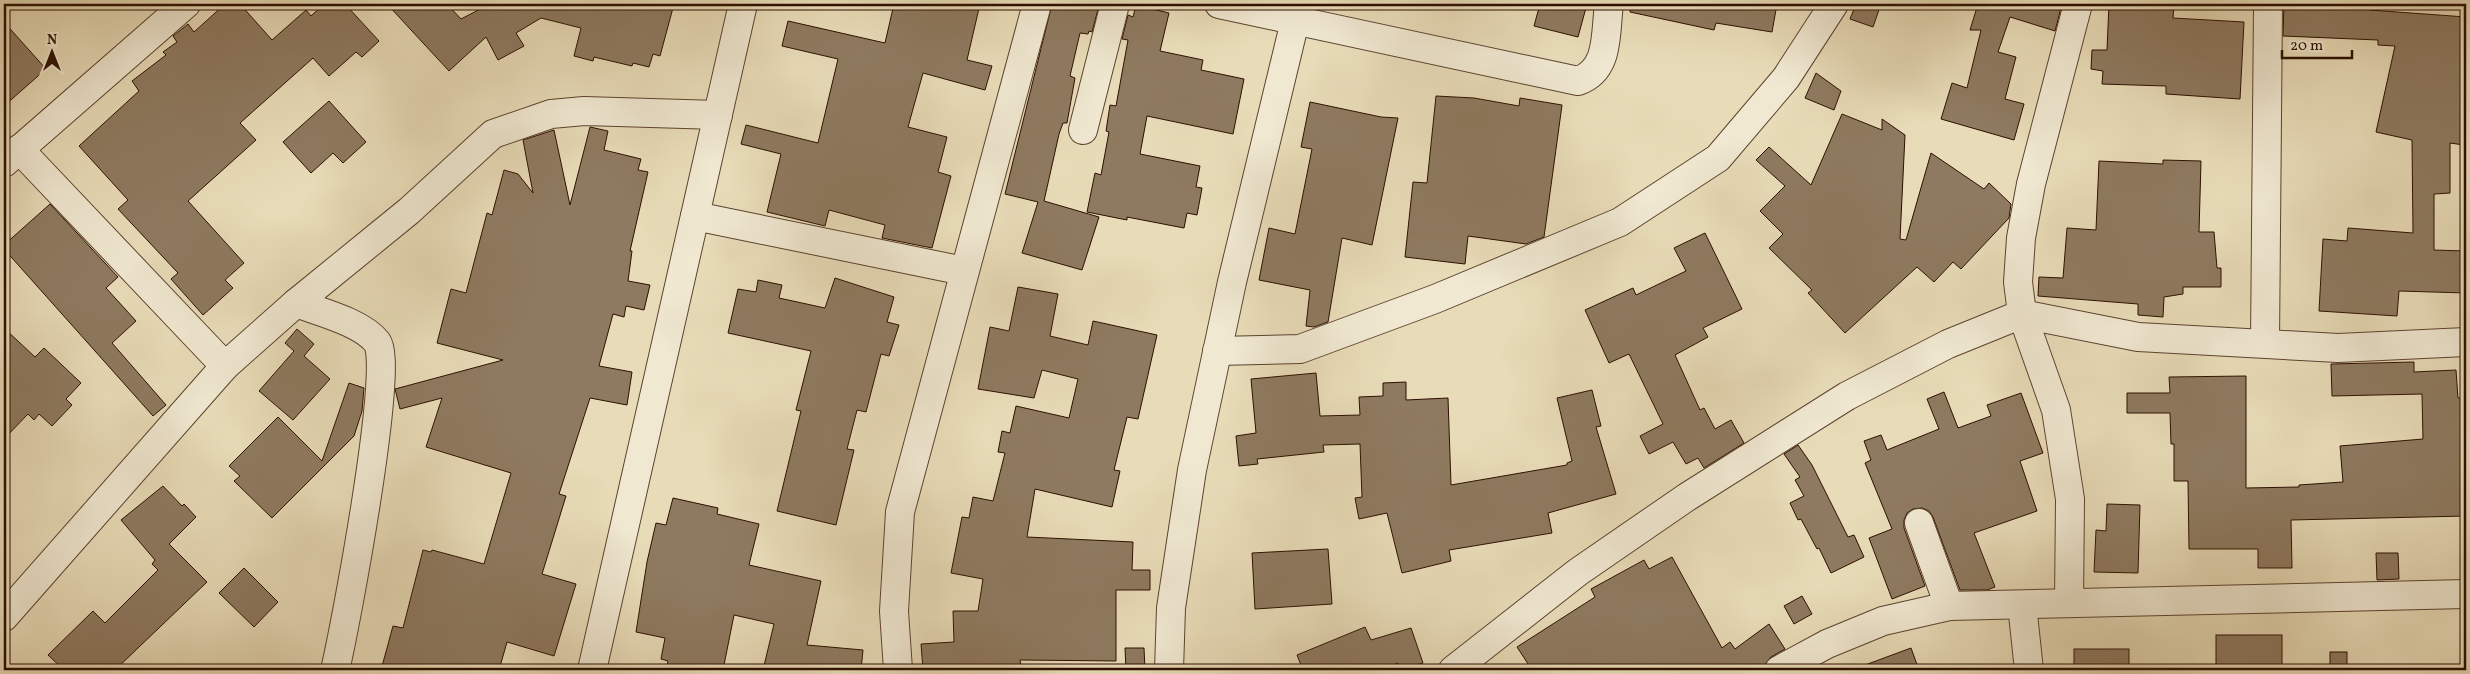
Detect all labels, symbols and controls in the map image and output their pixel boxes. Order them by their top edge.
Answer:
north arrow [28,28,78,78]
scale bar [2282,28,2352,60]
text: N [47,31,57,50]
text: 20 m [2290,36,2323,57]

